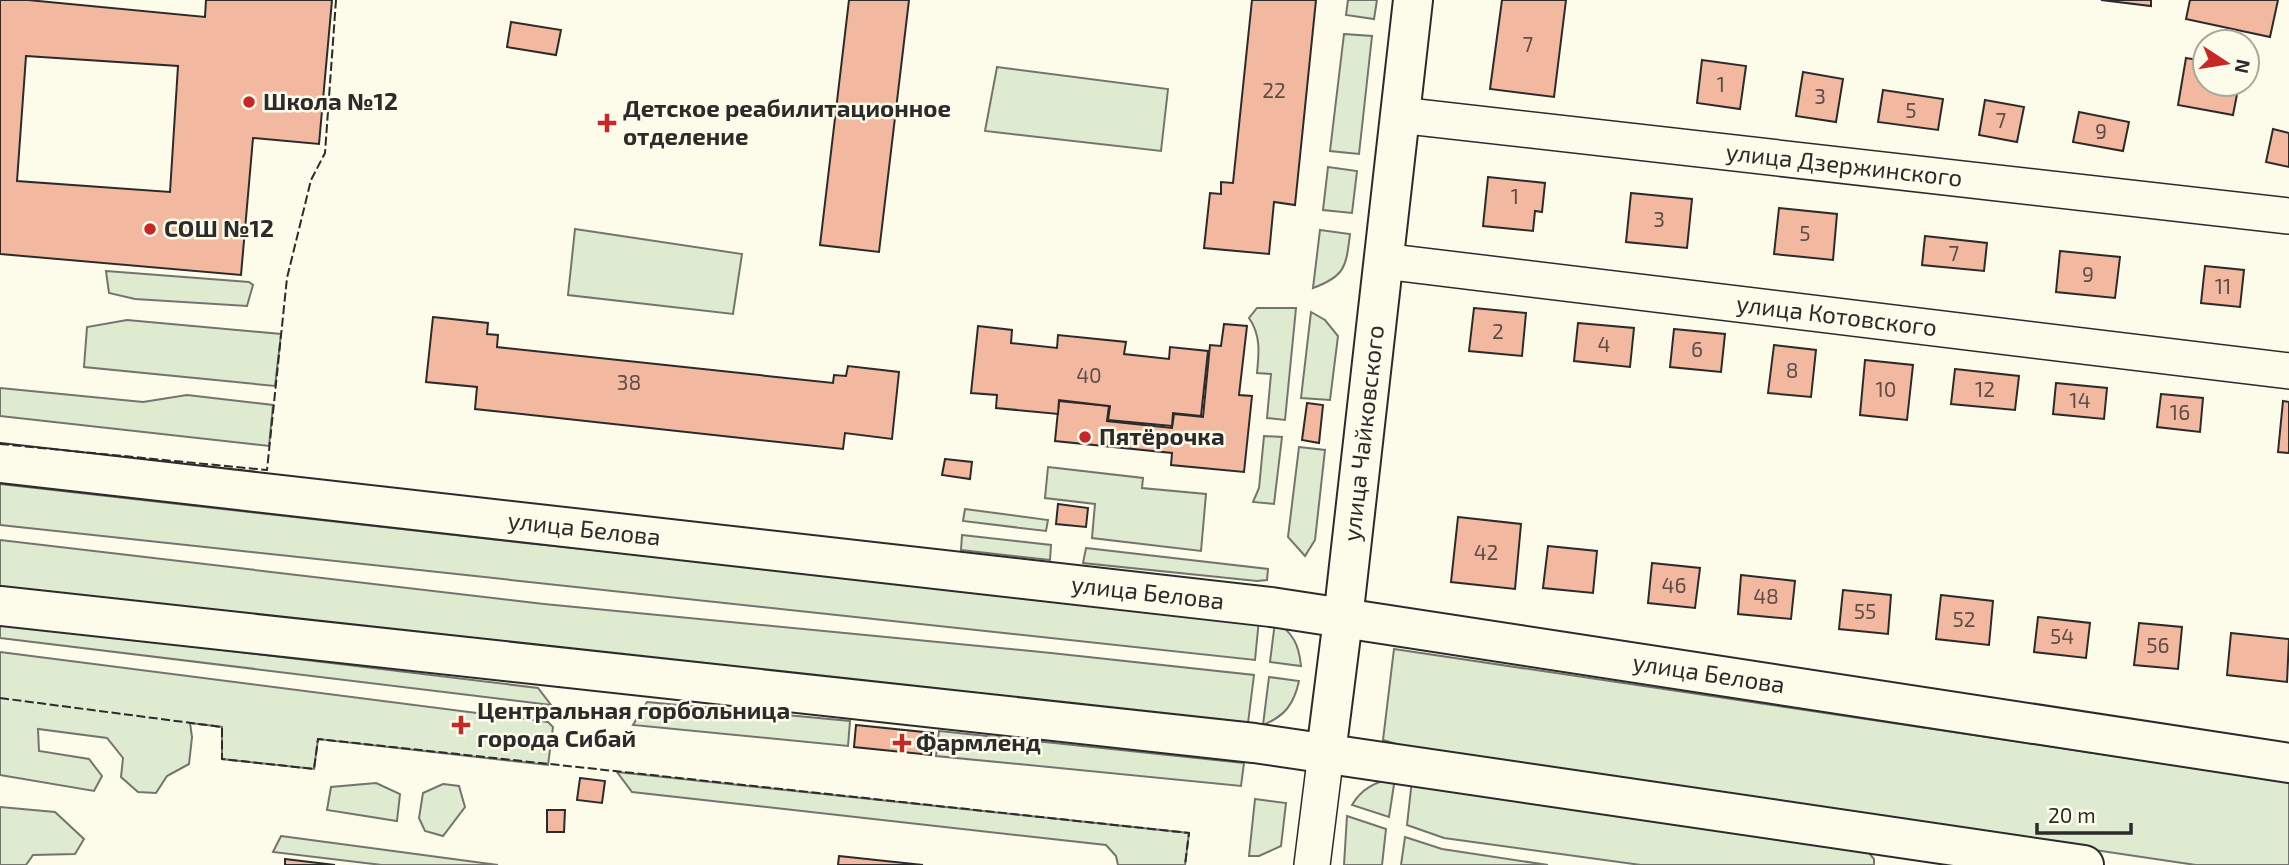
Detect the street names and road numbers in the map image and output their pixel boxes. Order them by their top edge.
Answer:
street label: улица Дзержинского [1724,136,1964,192]
street label: улица Котовского [1735,288,1939,341]
street label: улица Чайковского [1336,323,1389,543]
street label: улица Белова [506,505,662,551]
street label: улица Белова [1070,568,1226,615]
street label: улица Белова [1631,647,1787,699]

